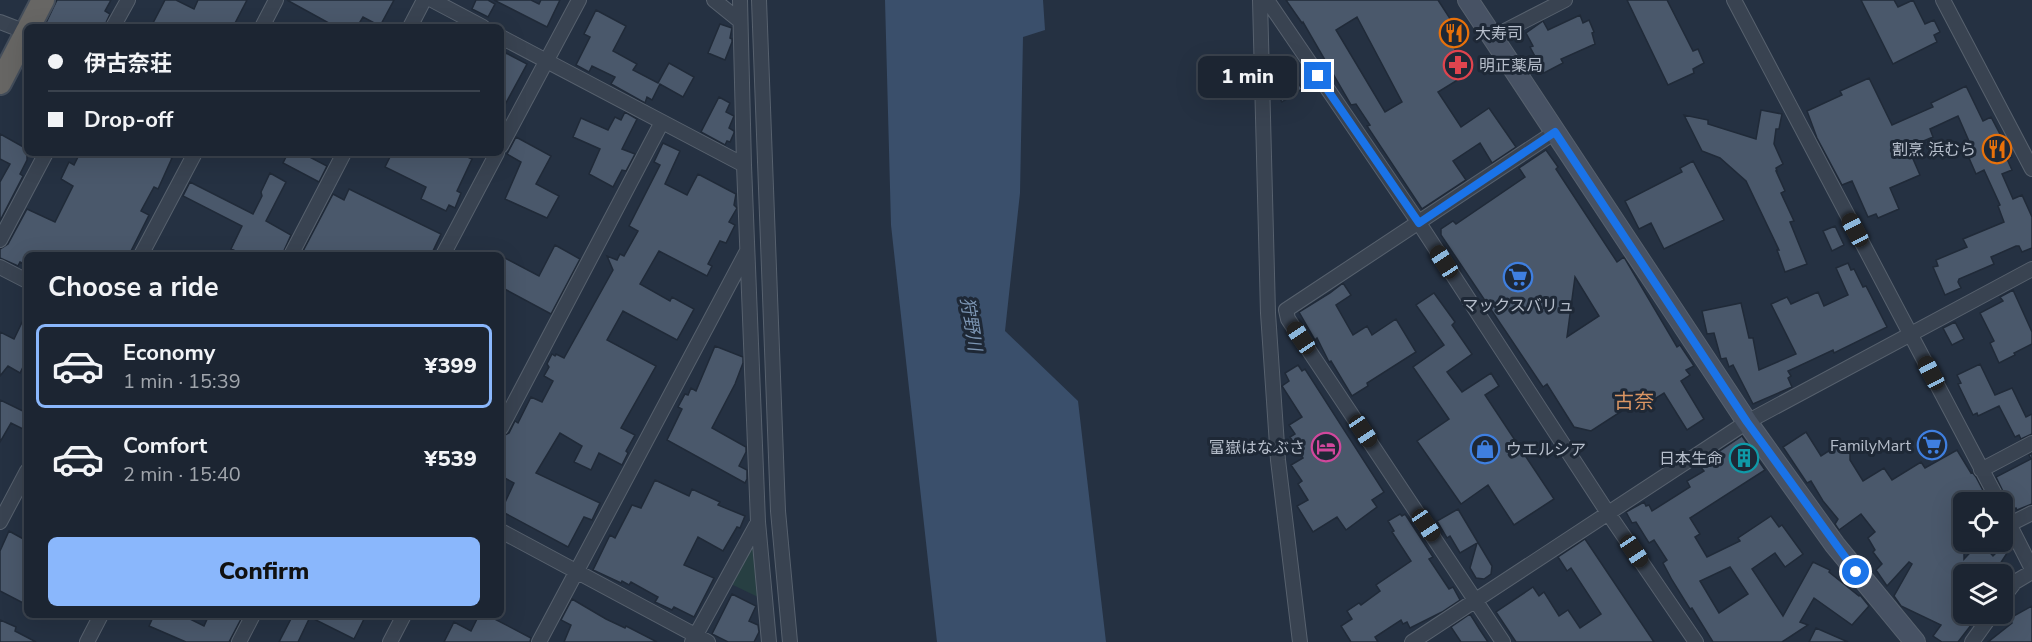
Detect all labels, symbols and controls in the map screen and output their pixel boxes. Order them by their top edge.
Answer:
restaurant icon: 大寿司 [1438,17,1470,49]
place label: 大寿司 [1475,23,1523,45]
text: 伊古奈荘 [84,49,172,79]
pharmacy icon: 明正薬局 [1442,49,1474,81]
callout: 1 min [1198,55,1297,97]
place label: 明正薬局 [1479,55,1543,77]
route end [1304,62,1331,89]
text: 1 min [1221,63,1274,90]
text: Drop-off [84,105,173,135]
restaurant icon: 割烹 浜むら [1981,133,2013,165]
place label: 割烹 浜むら [1892,139,1976,161]
car [1839,210,1871,250]
car [1427,242,1461,282]
supermarket icon: マックスバリュ [1502,261,1534,293]
text: Choose a ride [48,269,219,306]
water label: 狩野川 [955,295,987,355]
place label: マックスバリュ [1462,295,1574,317]
car [1283,318,1319,358]
text: Economy [123,338,215,368]
icon: car [51,339,105,393]
text: ¥399 [424,351,477,381]
car [1915,353,1947,393]
text: 1 min · 15:39 [123,368,241,395]
district label: 古奈 [1614,388,1654,415]
car [1345,411,1381,451]
supermarket icon: FamilyMart [1916,429,1948,461]
text: Comfort [123,431,207,461]
hotel icon: 富嶽はなぶさ [1310,431,1342,463]
icon: car [51,432,105,486]
shop icon: ウエルシア [1469,433,1501,465]
place label: FamilyMart [1830,435,1911,457]
place label: 富嶽はなぶさ [1209,437,1305,459]
place label: ウエルシア [1506,439,1586,461]
building icon: 日本生命 [1728,442,1760,474]
text: ¥539 [424,444,477,474]
place label: 日本生命 [1659,448,1723,470]
text: 2 min · 15:40 [123,461,241,488]
map controls [1953,492,2013,624]
button: locate [1953,492,2013,552]
car [1408,505,1444,545]
car [1616,531,1652,571]
button: Confirm [48,537,480,606]
route start [1842,558,1869,585]
button: layers [1953,564,2013,624]

